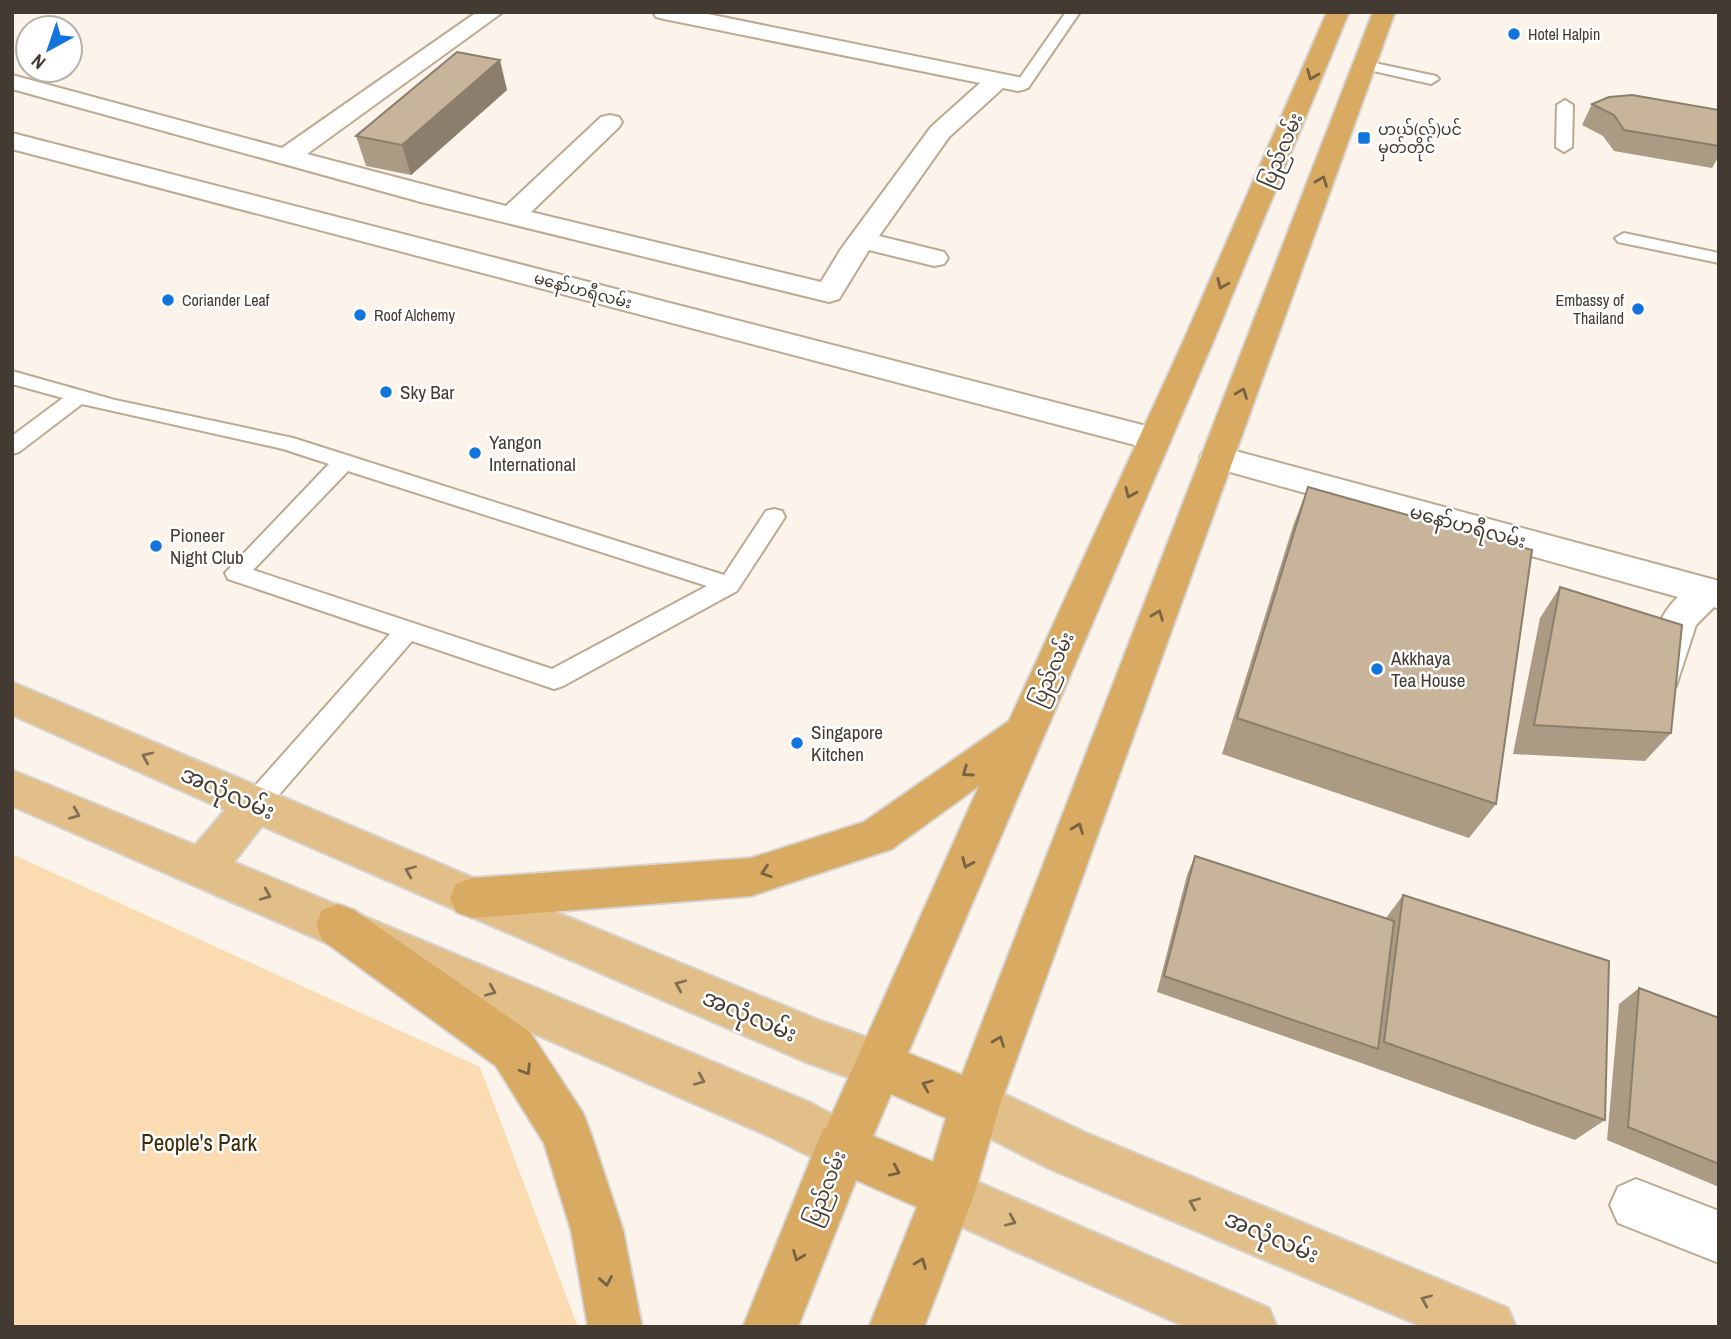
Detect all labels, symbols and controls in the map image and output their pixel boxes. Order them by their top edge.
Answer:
north arrow [14,14,84,84]
place label: Hotel Halpin [1528,23,1600,45]
marker: Hotel Halpin [1506,26,1522,42]
text: N [25,48,51,76]
one-way arrow [1306,68,1320,81]
street label: ပြည်လမ်း [1253,108,1311,193]
place label: ဟယ်(လ်)ပင် မှတ်တိုင် [1378,118,1462,162]
marker: ဟယ်(လ်)ပင် မှတ်တိုင် [1356,130,1372,146]
one-way arrow [1314,175,1328,187]
street label: မနော်ဟရီလမ်း [531,266,634,317]
one-way arrow [1216,277,1230,290]
place label: Coriander Leaf [182,289,270,311]
place label: Embassy of Thailand [1555,289,1624,329]
marker: Coriander Leaf [160,292,176,308]
marker: Embassy of Thailand [1630,301,1646,317]
place label: Roof Alchemy [374,304,455,326]
marker: Roof Alchemy [352,307,368,323]
place label: Sky Bar [400,379,455,405]
marker: Sky Bar [378,384,394,400]
one-way arrow [1233,388,1247,400]
place label: Yangon International [489,429,576,477]
marker: Yangon International [467,445,483,461]
one-way arrow [1124,485,1138,498]
street label: မနော်ဟရီလမ်း [1406,497,1529,557]
place label: Pioneer Night Club [170,522,244,570]
marker: Pioneer Night Club [148,538,164,554]
one-way arrow [1150,609,1164,621]
street label: ပြည်လမ်း [1023,627,1083,712]
place label: Akkhaya Tea House [1390,645,1465,693]
marker: Akkhaya Tea House [1369,661,1385,677]
place label: Singapore Kitchen [811,719,883,767]
marker: Singapore Kitchen [789,735,805,751]
one-way arrow [142,751,155,765]
street label: အလုံလမ်း [174,758,280,830]
one-way arrow [962,764,975,776]
one-way arrow [68,806,80,820]
one-way arrow [1070,822,1084,834]
one-way arrow [961,856,975,868]
one-way arrow [760,864,773,878]
one-way arrow [404,865,417,879]
one-way arrow [259,887,271,901]
one-way arrow [675,980,687,994]
street label: အလုံလမ်း [696,981,802,1052]
one-way arrow [483,983,496,997]
one-way arrow [990,1035,1004,1047]
one-way arrow [518,1063,531,1076]
one-way arrow [693,1072,705,1086]
one-way arrow [922,1079,935,1093]
park label: People's Park [141,1127,257,1158]
street label: ပြည်လမ်း [797,1146,855,1231]
one-way arrow [887,1163,900,1177]
one-way arrow [1188,1197,1201,1211]
street label: အလုံလမ်း [1218,1202,1324,1273]
one-way arrow [1004,1213,1016,1227]
one-way arrow [793,1249,807,1261]
one-way arrow [912,1258,926,1270]
one-way arrow [598,1275,613,1287]
one-way arrow [1421,1295,1433,1309]

